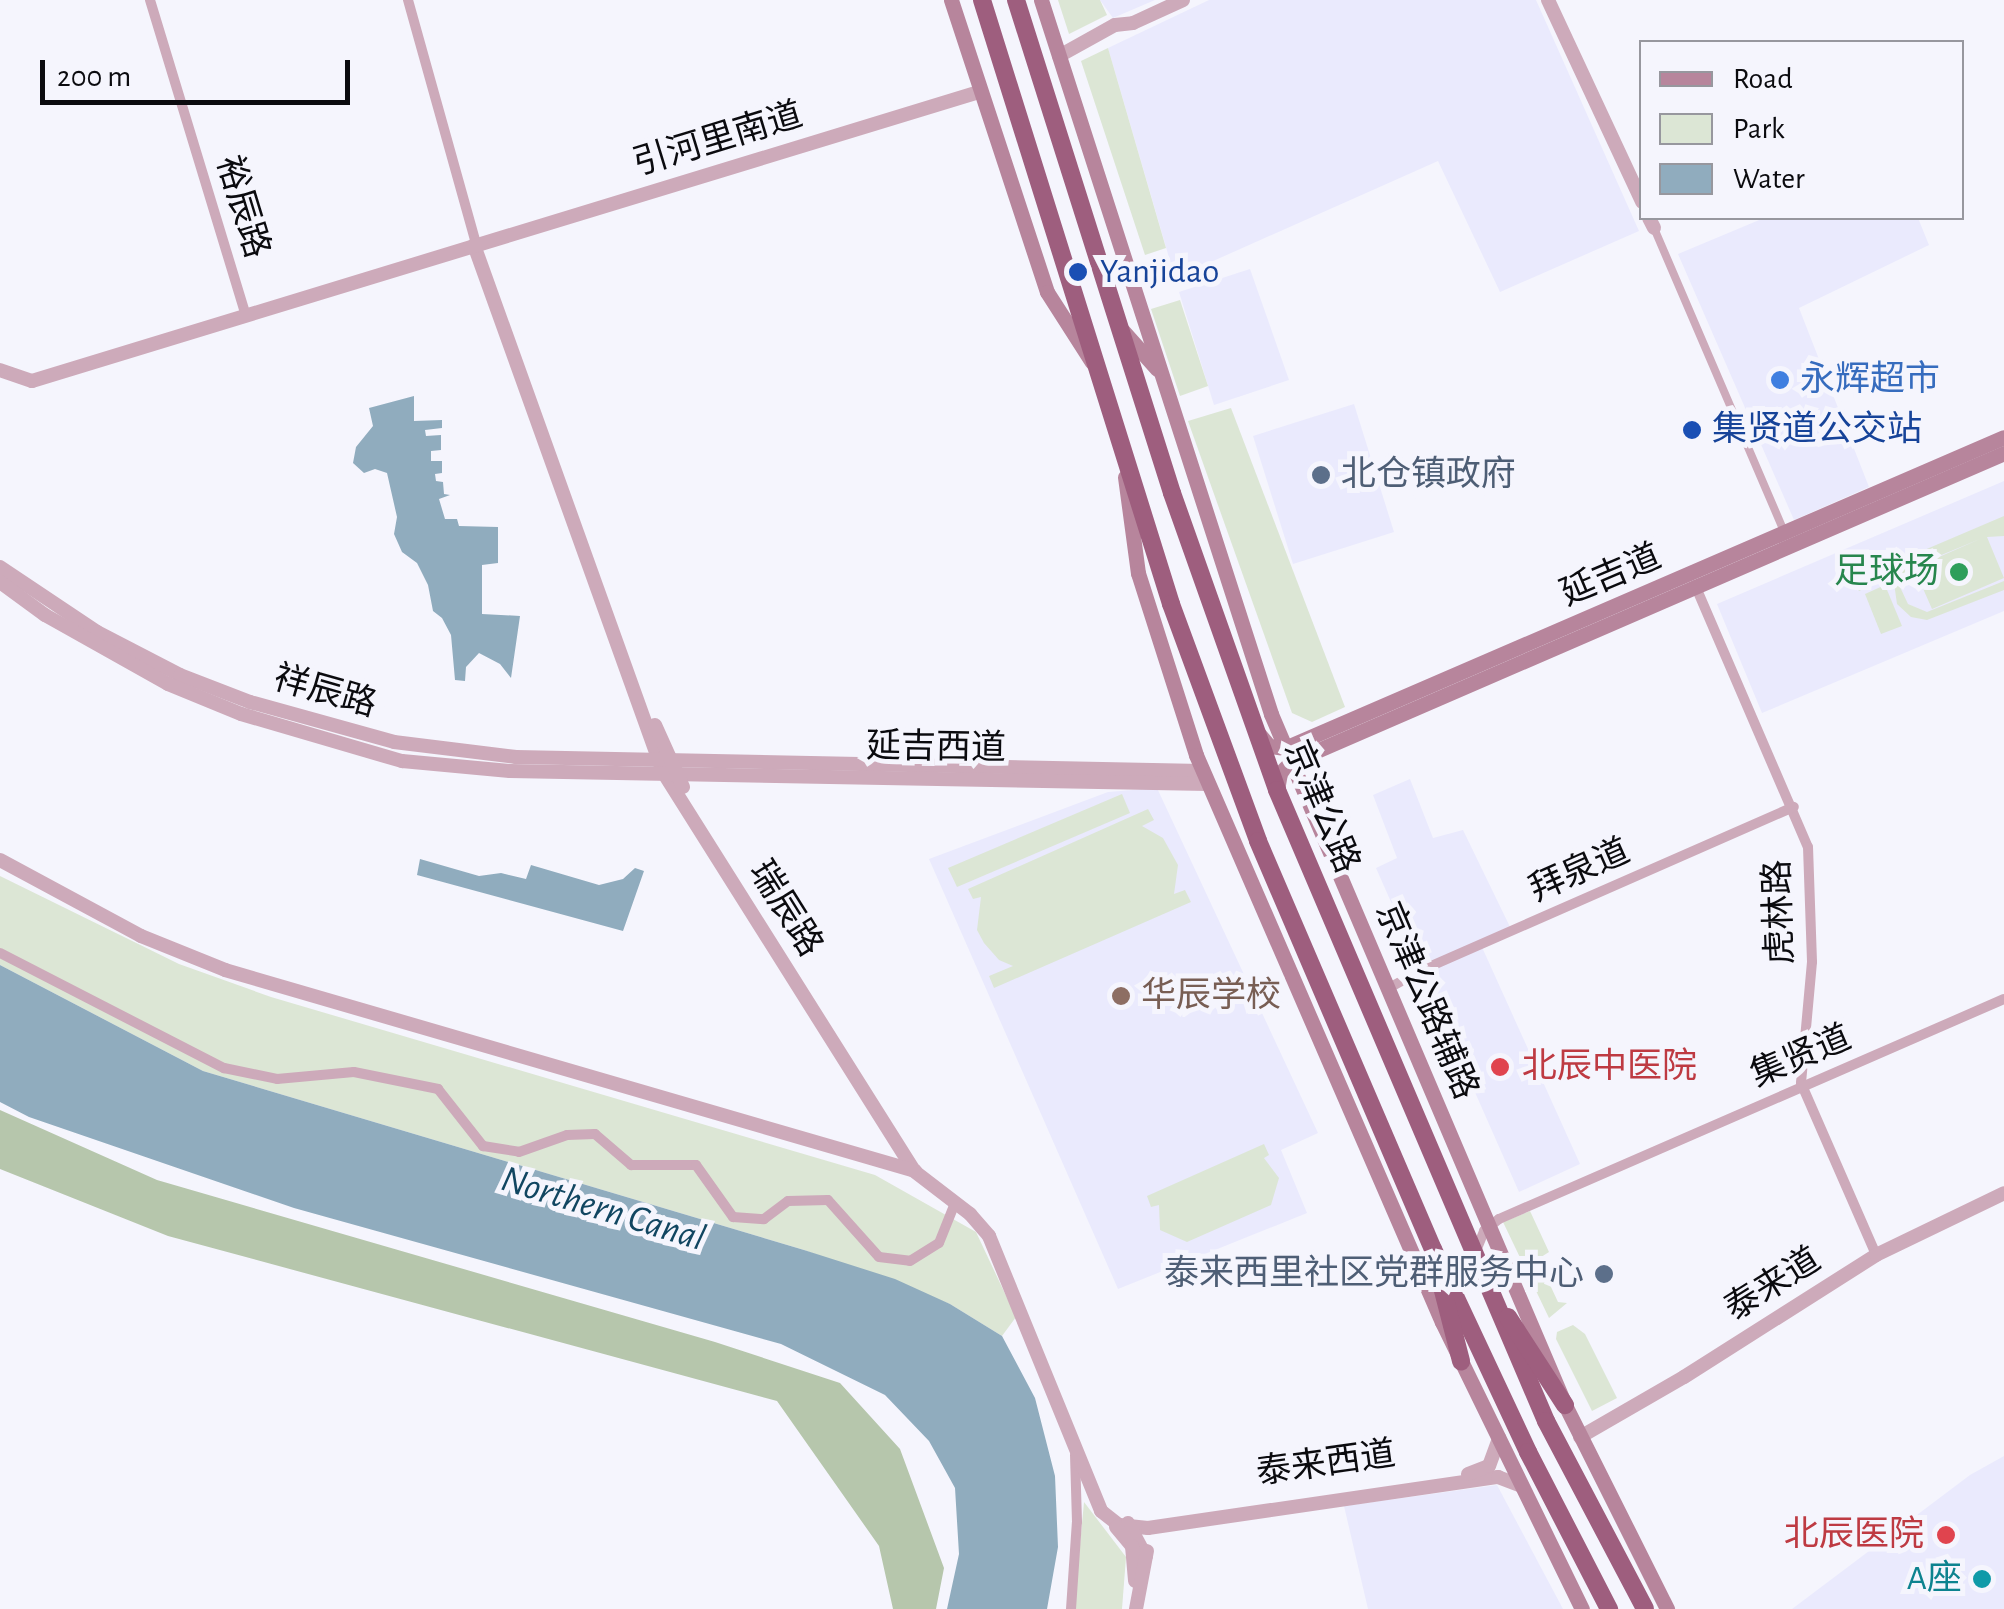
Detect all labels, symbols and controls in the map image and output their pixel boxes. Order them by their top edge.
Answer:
scale bar [45,40,355,102]
legend [1639,40,1964,220]
text: 200 m [57,62,131,92]
text: Road [1733,64,1793,94]
street label: 引河里南道 [628,94,808,186]
text: Park [1733,114,1785,144]
street label: 裕辰路 [207,151,277,263]
text: Water [1733,164,1805,194]
place label: Yanjidao [1100,251,1219,293]
marker: Yanjidao [1065,259,1091,285]
place label: 永辉超市 [1800,359,1940,401]
marker: 永辉超市 [1769,369,1791,391]
place label: 集贤道公交站 [1712,409,1922,451]
marker: 集贤道公交站 [1681,419,1703,441]
place label: 北仓镇政府 [1341,454,1516,496]
marker: 北仓镇政府 [1310,464,1332,486]
street label: 延吉道 [1554,536,1668,616]
place label: 足球场 [1834,551,1939,593]
marker: 足球场 [1948,561,1970,583]
street label: 祥辰路 [269,657,381,727]
street label: 延吉西道 [866,726,1006,770]
street label: 京津公路 [1274,734,1368,880]
street label: 拜泉道 [1523,830,1637,912]
street label: 瑞辰路 [739,853,831,965]
street label: 虎林路 [1757,859,1803,965]
street label: 京津公路辅路 [1366,896,1486,1106]
place label: 华辰学校 [1141,975,1281,1017]
marker: 华辰学校 [1110,985,1132,1007]
street label: 集贤道 [1744,1017,1858,1097]
place label: 北辰中医院 [1522,1046,1697,1088]
marker: 北辰中医院 [1487,1054,1513,1080]
water label: Northern Canal [495,1157,711,1263]
street label: 泰来道 [1717,1239,1829,1331]
place label: 泰来西里社区党群服务中心 [1164,1253,1584,1295]
marker: 泰来西里社区党群服务中心 [1593,1263,1615,1285]
street label: 泰来西道 [1254,1433,1398,1495]
place label: 北辰医院 [1784,1514,1924,1556]
marker: 北辰医院 [1933,1522,1959,1548]
place label: A座 [1907,1558,1962,1600]
marker: A座 [1971,1568,1993,1590]

